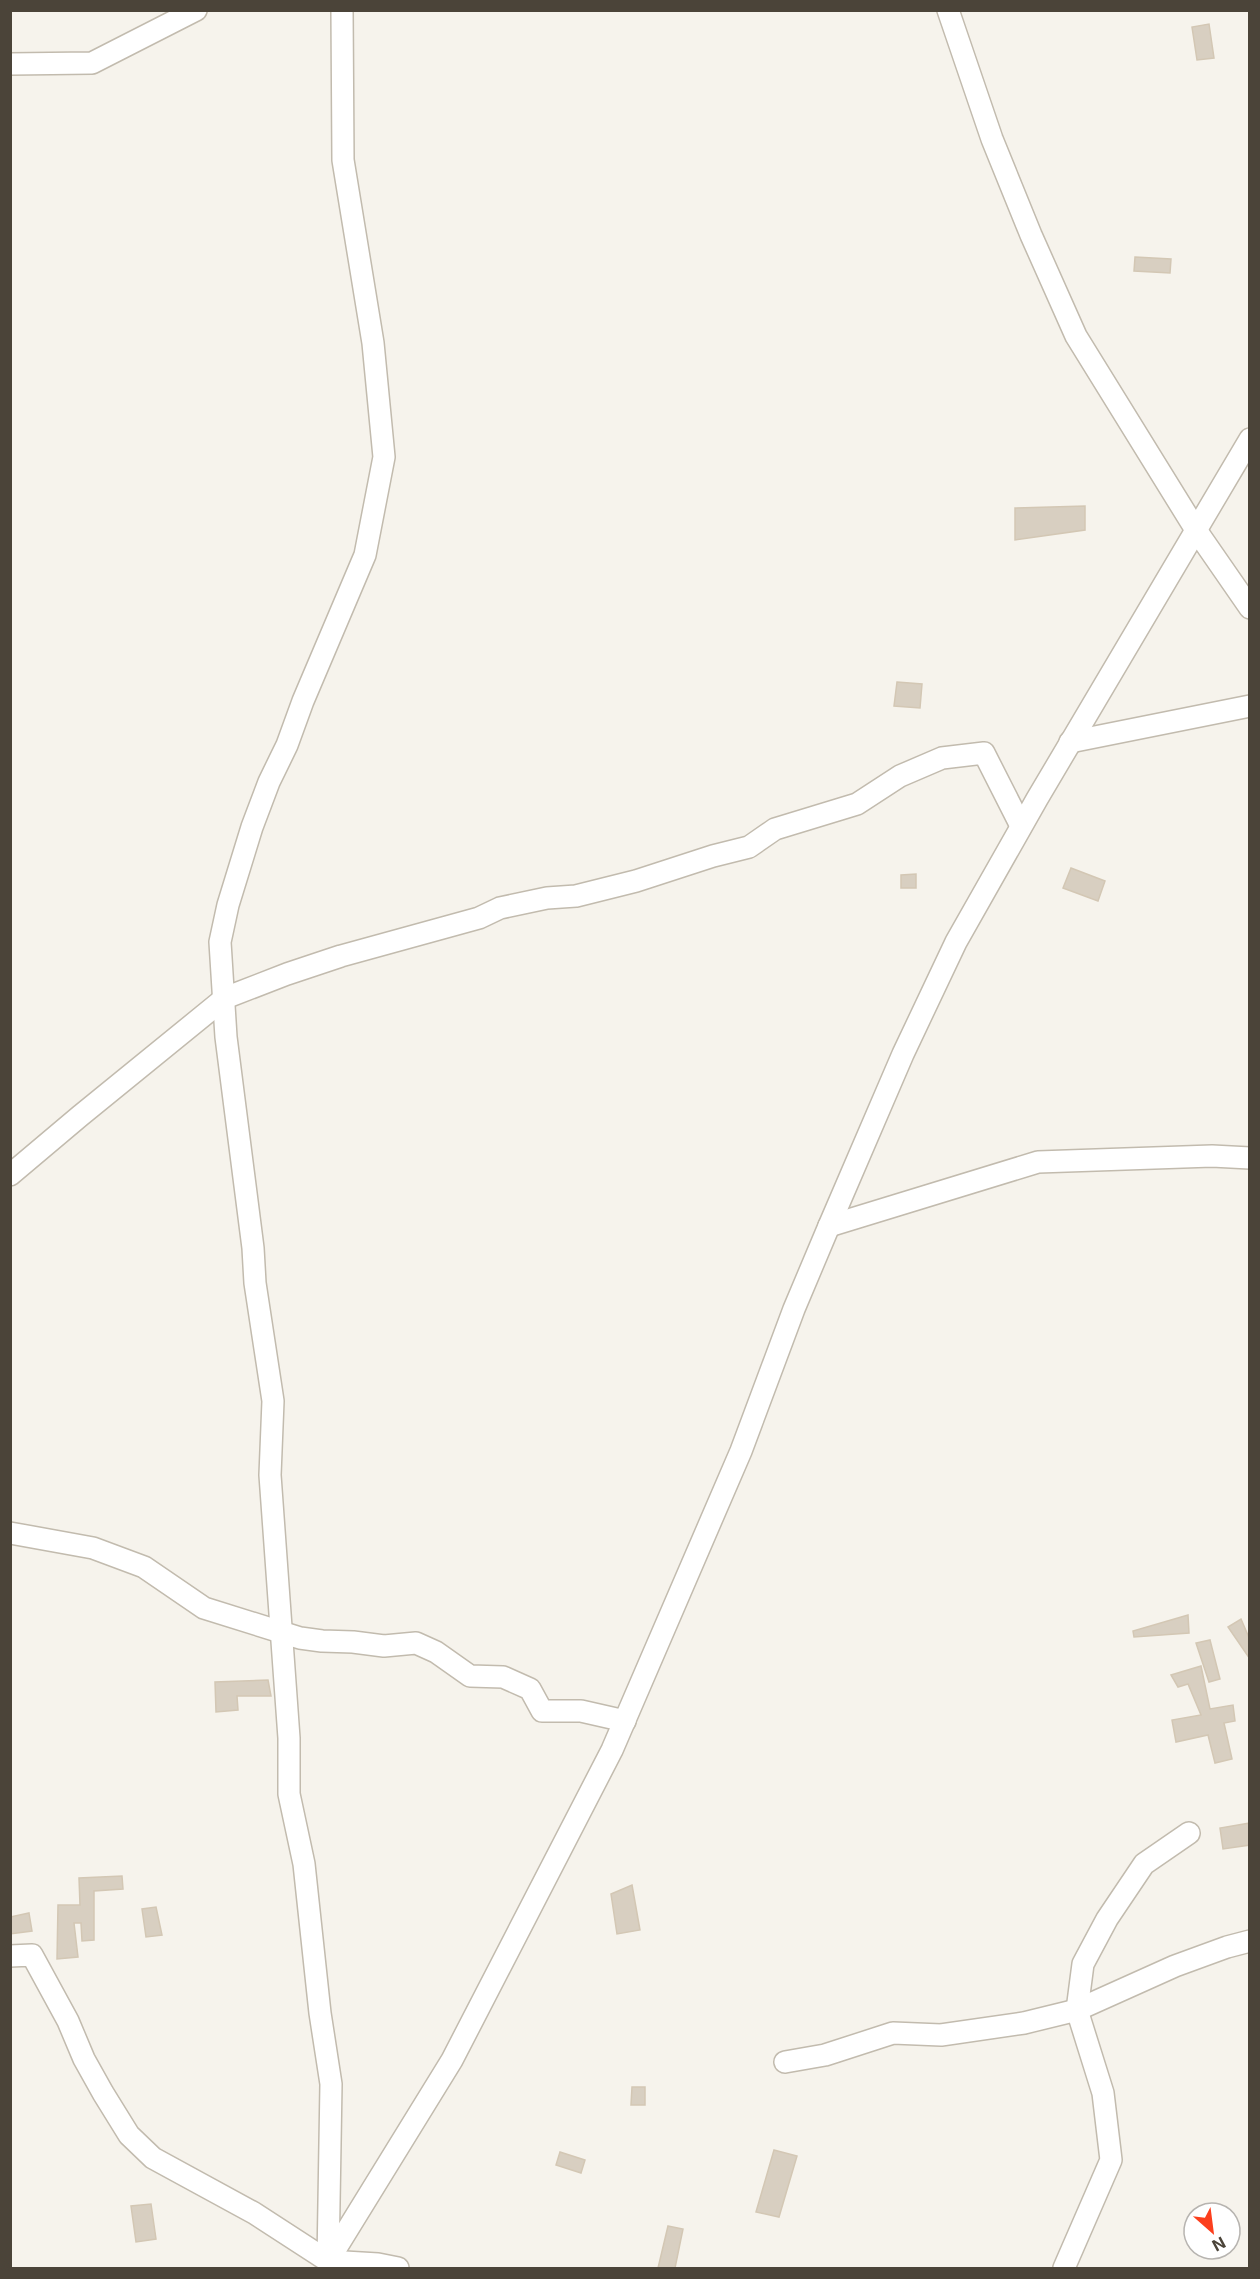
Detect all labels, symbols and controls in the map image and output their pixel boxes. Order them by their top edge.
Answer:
north arrow [1182,2201,1242,2261]
text: N [1209,2233,1229,2256]

